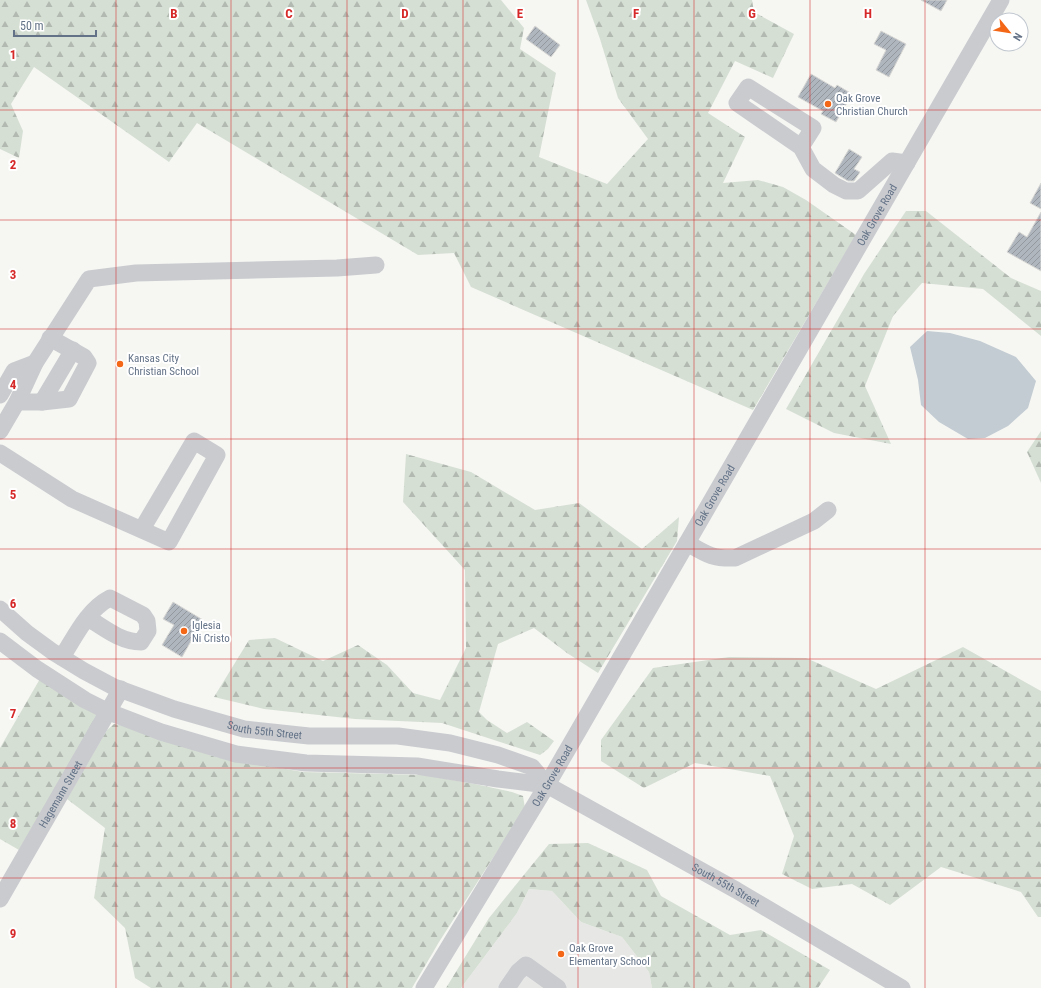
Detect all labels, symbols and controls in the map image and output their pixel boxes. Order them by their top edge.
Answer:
text: B [170,6,178,21]
text: C [285,6,293,21]
text: D [401,6,409,21]
text: E [517,6,524,21]
text: F [633,6,639,21]
text: G [748,6,756,21]
text: H [864,6,872,21]
scale bar [14,12,96,38]
north arrow [989,12,1029,52]
text: 50 m [20,19,44,33]
text: N [1010,31,1025,43]
text: 1 [10,47,16,62]
place label: Oak Grove Christian Church [836,92,908,118]
marker: Oak Grove Christian Church [823,99,833,109]
text: 2 [10,157,17,172]
street label: Oak Grove Road [854,182,900,248]
text: 3 [10,267,16,282]
place label: Kansas City Christian School [128,352,199,378]
marker: Kansas City Christian School [115,359,125,369]
text: 4 [10,377,17,392]
street label: Oak Grove Road [692,462,737,528]
text: 5 [10,487,17,502]
text: 6 [10,596,17,611]
place label: Iglesia Ni Cristo [192,619,230,645]
marker: Iglesia Ni Cristo [179,626,189,636]
text: 7 [10,706,17,721]
street label: South 55th Street [226,718,303,742]
street label: Oak Grove Road [529,743,575,809]
street label: Hagemann Street [36,758,85,830]
text: 8 [10,816,16,831]
street label: South 55th Street [690,860,762,909]
text: 9 [10,926,16,941]
place label: Oak Grove Elementary School [569,942,650,968]
marker: Oak Grove Elementary School [556,949,566,959]

